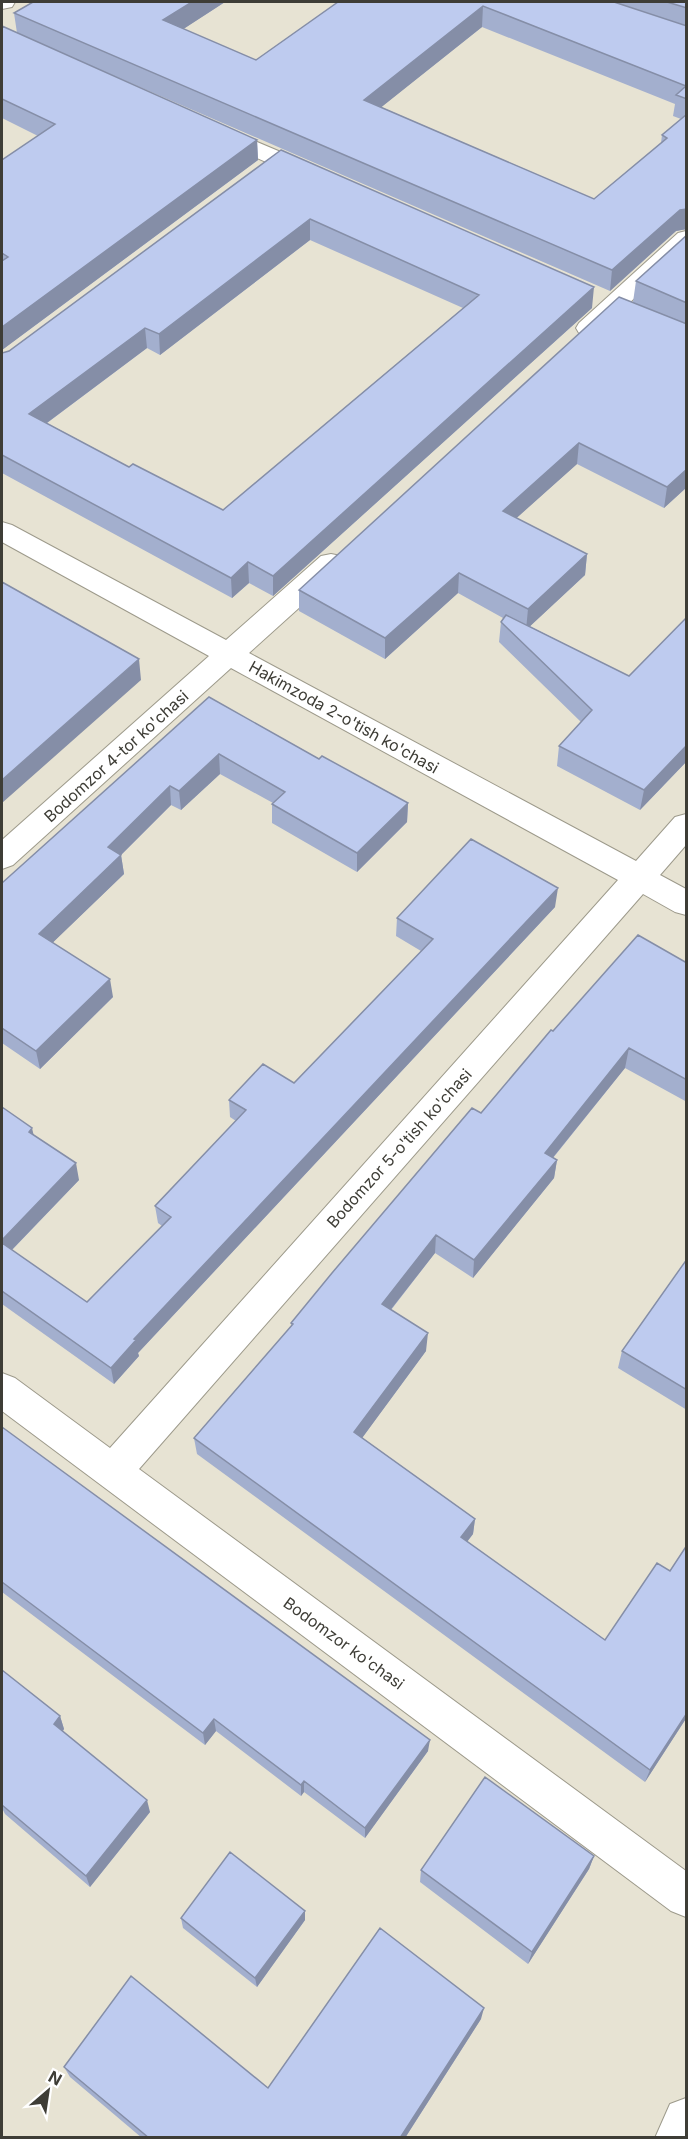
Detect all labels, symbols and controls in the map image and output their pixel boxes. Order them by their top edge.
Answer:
street label: Hakimzoda 2-o'tish ko'chasi [246,656,442,778]
street label: Bodomzor 4-tor ko'chasi [40,686,192,826]
street label: Bodomzor 5-o'tish ko'chasi [322,1064,476,1232]
street label: Bodomzor ko'chasi [280,1592,408,1694]
north arrow [18,2061,78,2121]
text: N [45,2066,65,2090]

